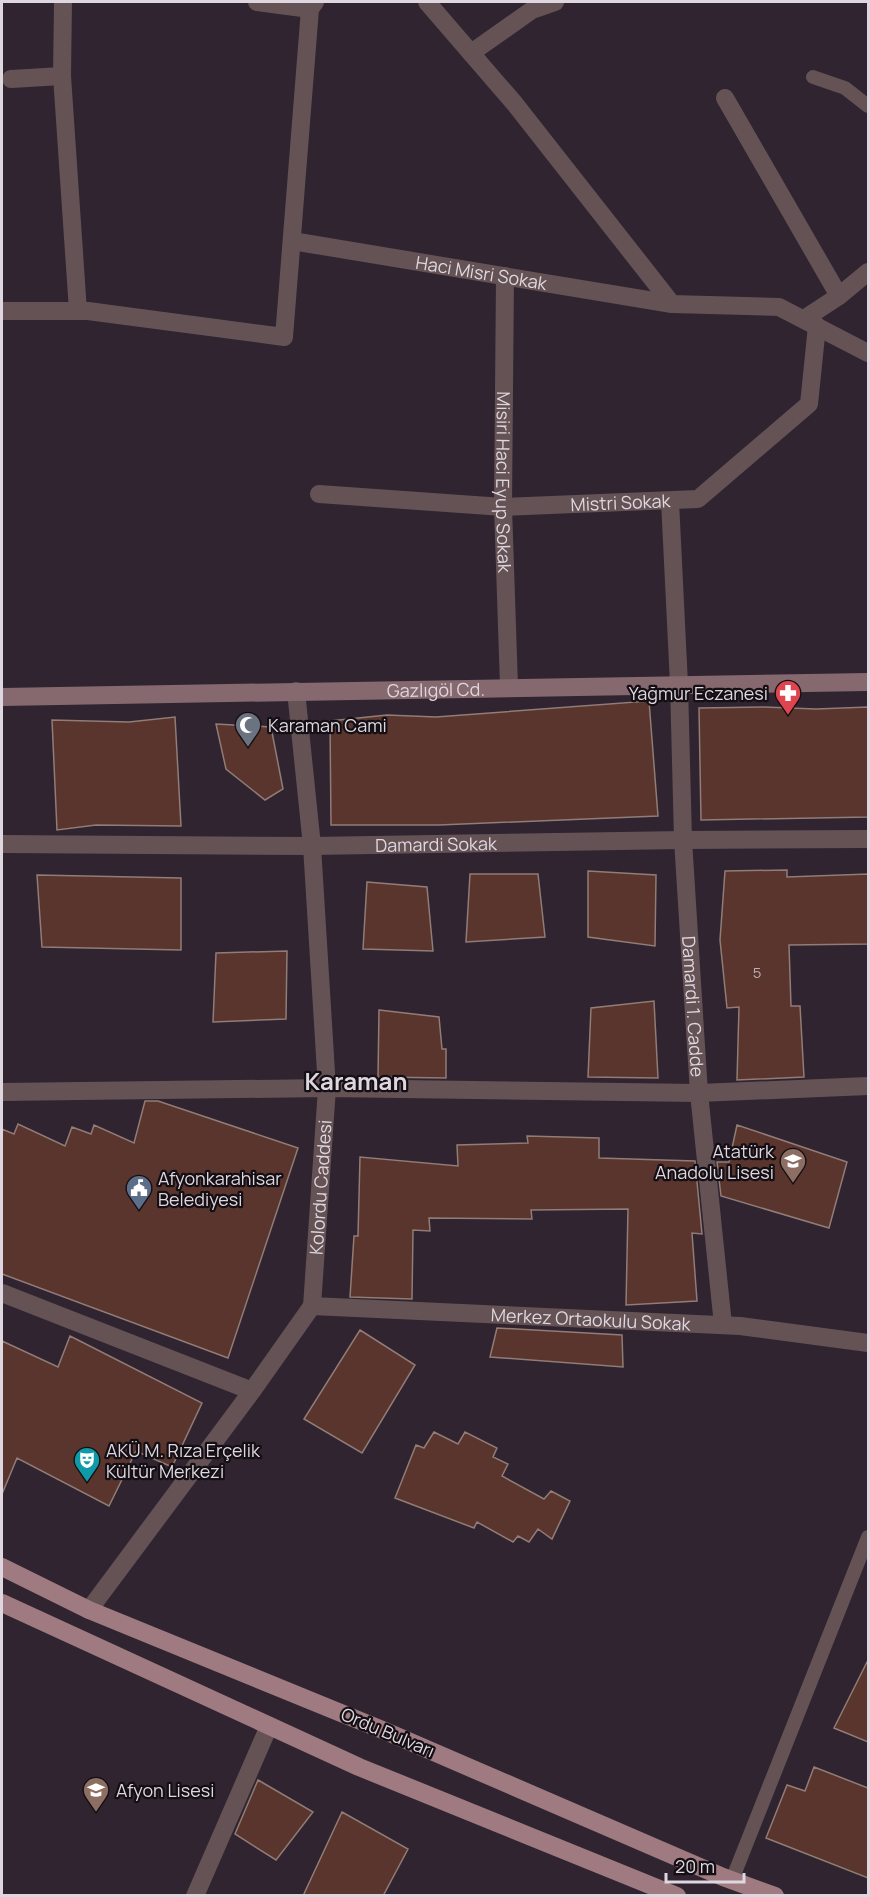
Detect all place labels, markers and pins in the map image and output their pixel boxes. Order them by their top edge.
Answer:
pharmacy icon: Yağmur Eczanesi [773,678,803,716]
place label: Yağmur Eczanesi [629,681,768,705]
mosque icon: Karaman Cami [233,710,263,748]
place label: Karaman Cami [268,713,387,737]
place label: Atatürk Anadolu Lisesi [655,1139,775,1184]
school or university icon: Atatürk Anadolu Lisesi [778,1146,808,1184]
place label: Afyonkarahisar Belediyesi [158,1166,282,1211]
public building icon: Afyonkarahisar Belediyesi [124,1173,154,1211]
place label: AKÜ M. Rıza Erçelik Kültür Merkezi [106,1438,261,1483]
theatre icon: AKÜ M. Rıza Erçelik Kültür Merkezi [72,1445,102,1483]
school or university icon: Afyon Lisesi [81,1775,111,1813]
place label: Afyon Lisesi [116,1778,214,1802]

